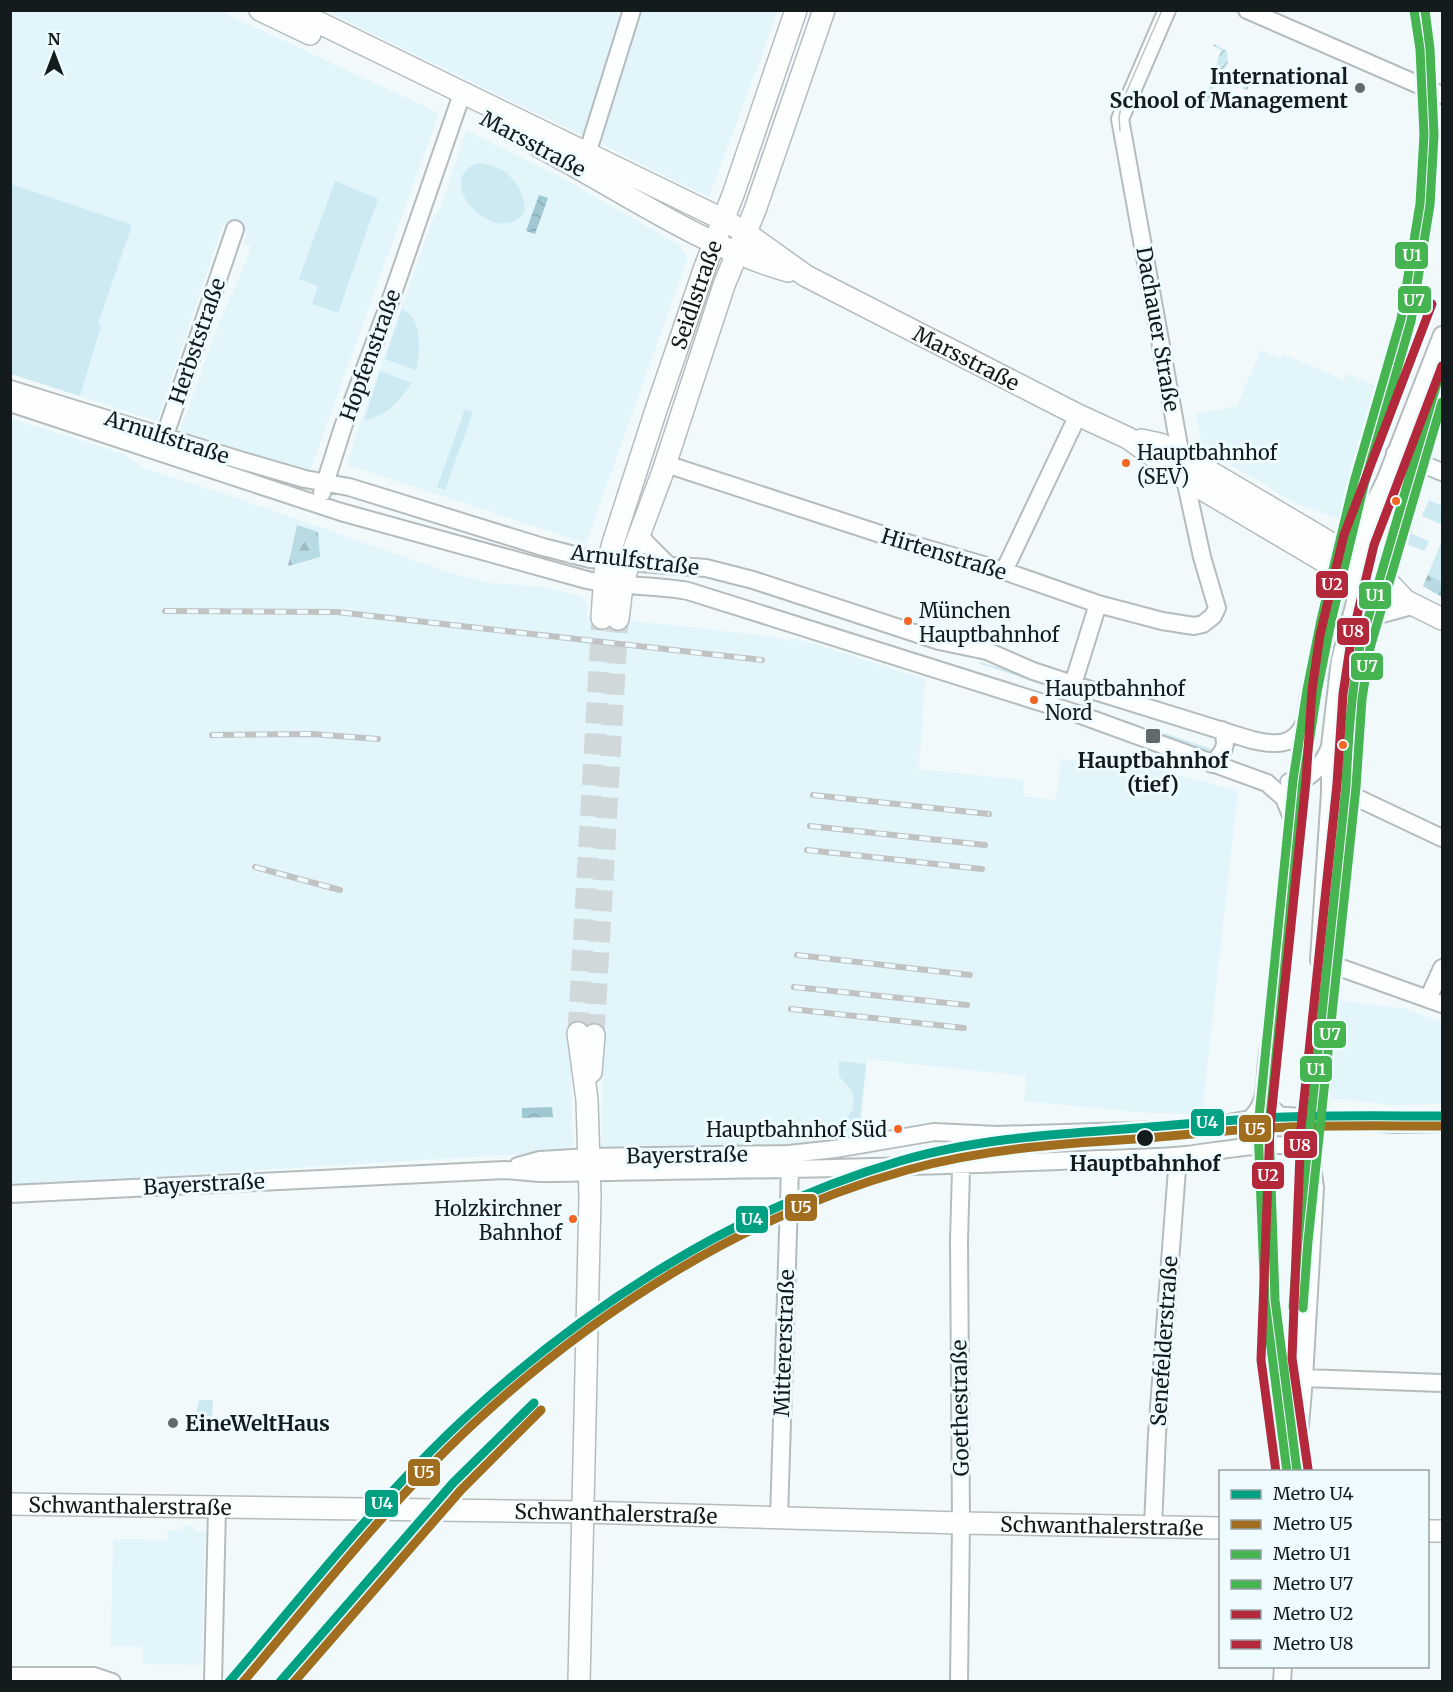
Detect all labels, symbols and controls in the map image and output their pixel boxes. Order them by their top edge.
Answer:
north arrow [24,24,84,84]
text: N [48,29,61,49]
place label: International School of Management [1109,63,1349,114]
marker: International School of Management [1353,81,1367,95]
street label: Marsstraße [476,105,590,183]
street label: Seidlstraße [664,236,728,353]
line badge: U1 [1394,241,1429,270]
street label: Dachauer Straße [1130,245,1186,414]
text: U1 [1402,245,1422,265]
street label: Herbststraße [163,274,231,408]
street label: Hopfenstraße [334,285,406,425]
line badge: U7 [1397,285,1432,314]
text: U7 [1403,290,1425,310]
street label: Marsstraße [909,320,1024,396]
street label: Arnulfstraße [100,404,233,470]
place label: Hauptbahnhof (SEV) [1137,440,1279,489]
marker: Hauptbahnhof (SEV) [1120,457,1132,469]
unlabelled marker [1390,495,1402,507]
street label: Hirtenstraße [878,522,1010,586]
street label: Arnulfstraße [568,539,701,581]
line badge: U2 [1315,570,1349,599]
text: U2 [1321,574,1343,594]
line badge: U1 [1358,581,1392,610]
text: U1 [1365,585,1385,605]
place label: München Hauptbahnhof [919,598,1061,647]
marker: München Hauptbahnhof [902,615,914,627]
line badge: U8 [1336,617,1370,646]
text: U8 [1342,621,1364,641]
line badge: U7 [1350,652,1384,681]
text: U7 [1356,656,1378,676]
place label: Hauptbahnhof Nord [1045,676,1187,725]
marker: Hauptbahnhof Nord [1028,694,1040,706]
marker: Hauptbahnhof (tief) [1144,727,1162,745]
unlabelled marker [1337,739,1349,751]
place label: Hauptbahnhof (tief) [1078,747,1230,798]
line badge: U7 [1313,1020,1347,1049]
text: U7 [1319,1024,1341,1044]
line badge: U1 [1299,1055,1333,1083]
text: U1 [1306,1059,1326,1079]
line badge: U4 [1190,1108,1225,1137]
text: U4 [1196,1112,1218,1132]
line badge: U5 [1238,1114,1272,1143]
place label: Hauptbahnhof Süd [706,1117,887,1142]
text: U5 [1244,1119,1266,1139]
marker: Hauptbahnhof Süd [892,1123,904,1135]
marker: Hauptbahnhof [1135,1128,1155,1148]
line badge: U8 [1283,1130,1318,1159]
text: U8 [1289,1135,1311,1155]
street label: Bayerstraße [626,1140,748,1170]
place label: Hauptbahnhof [1070,1150,1222,1177]
line badge: U2 [1251,1161,1285,1190]
text: U2 [1257,1165,1279,1185]
street label: Bayerstraße [143,1167,266,1201]
line badge: U5 [784,1193,818,1222]
place label: Holzkirchner Bahnhof [434,1196,563,1245]
text: U5 [790,1197,812,1217]
line badge: U4 [735,1205,769,1234]
text: U4 [741,1209,763,1229]
marker: Holzkirchner Bahnhof [567,1213,579,1225]
street label: Senefelderstraße [1145,1255,1183,1427]
street label: Mittererstraße [768,1269,800,1417]
street label: Goethestraße [945,1339,975,1477]
place label: EineWeltHaus [185,1410,330,1437]
marker: EineWeltHaus [166,1416,180,1430]
line badge: U5 [407,1458,441,1487]
text: U5 [413,1462,435,1482]
legend [1219,1470,1429,1668]
text: Metro U4 [1273,1482,1354,1505]
line badge: U4 [364,1489,399,1518]
street label: Schwanthalerstraße [28,1491,232,1521]
text: U4 [371,1493,393,1513]
street label: Schwanthalerstraße [514,1498,718,1529]
street label: Schwanthalerstraße [1000,1510,1204,1541]
text: Metro U5 [1273,1512,1353,1535]
text: Metro U1 [1273,1542,1351,1565]
text: Metro U7 [1273,1572,1353,1595]
text: Metro U2 [1273,1602,1353,1625]
text: Metro U8 [1273,1632,1354,1655]

